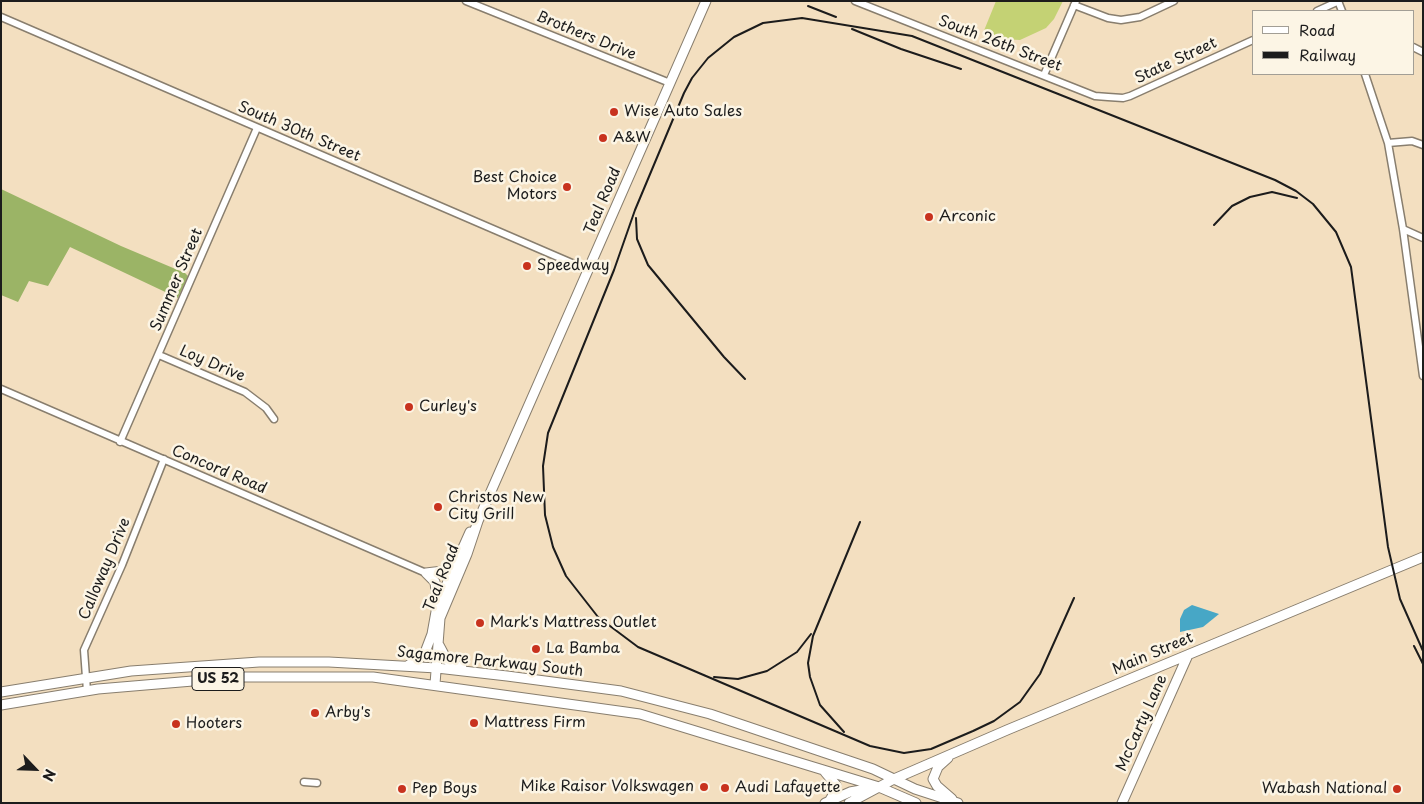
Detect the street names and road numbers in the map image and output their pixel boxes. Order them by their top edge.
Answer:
street label: Brothers Drive [533,8,639,64]
street label: South 26th Street [936,12,1064,76]
street label: State Street [1132,34,1220,88]
street label: South 30th Street [235,98,363,166]
street label: Teal Road [581,165,625,237]
street label: Summer Street [147,226,207,334]
street label: Loy Drive [177,342,247,386]
street label: Concord Road [169,442,269,498]
street label: Calloway Drive [75,515,135,623]
street label: Teal Road [420,542,464,614]
street label: Main Street [1110,629,1196,679]
street label: Sagamore Parkway South [396,643,584,681]
road number: US 52 [192,668,244,691]
street label: McCarty Lane [1113,672,1171,774]

